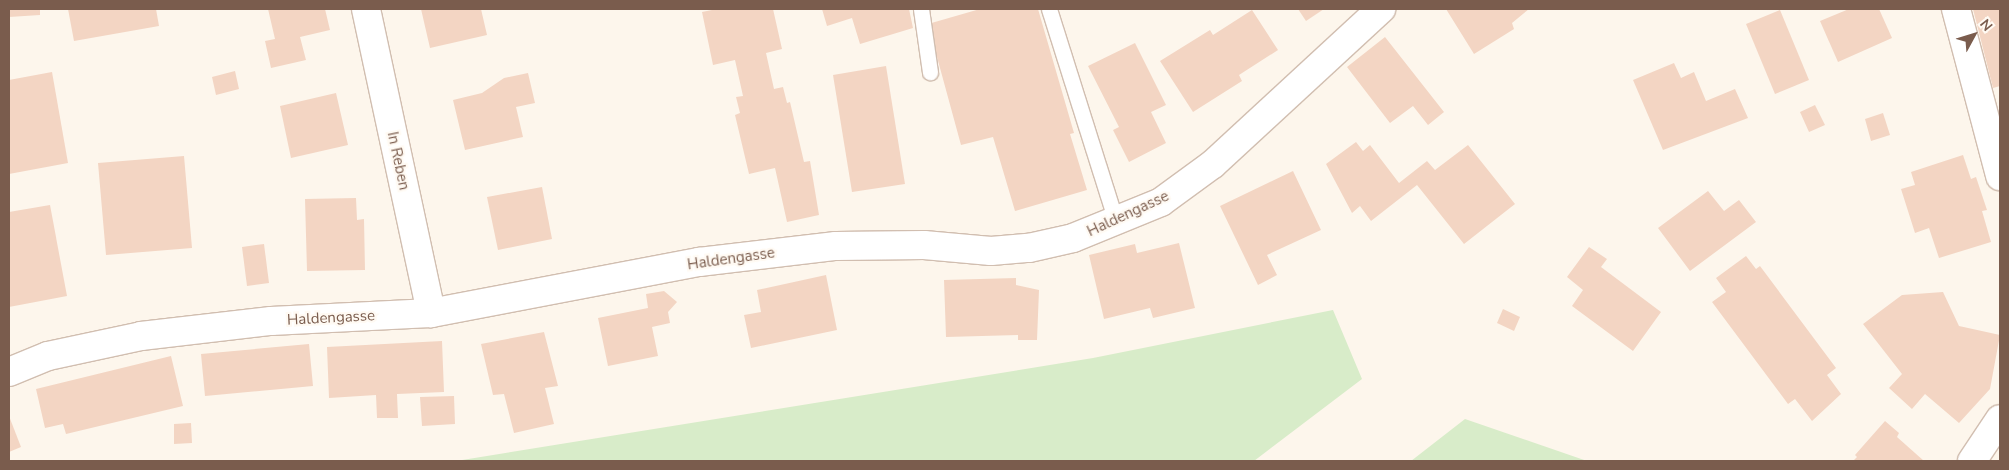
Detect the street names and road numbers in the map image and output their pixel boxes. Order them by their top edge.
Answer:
street label: In Reben [383,130,413,192]
street label: Haldengasse [1084,187,1172,241]
street label: Haldengasse [686,244,776,274]
street label: Haldengasse [287,307,375,329]

